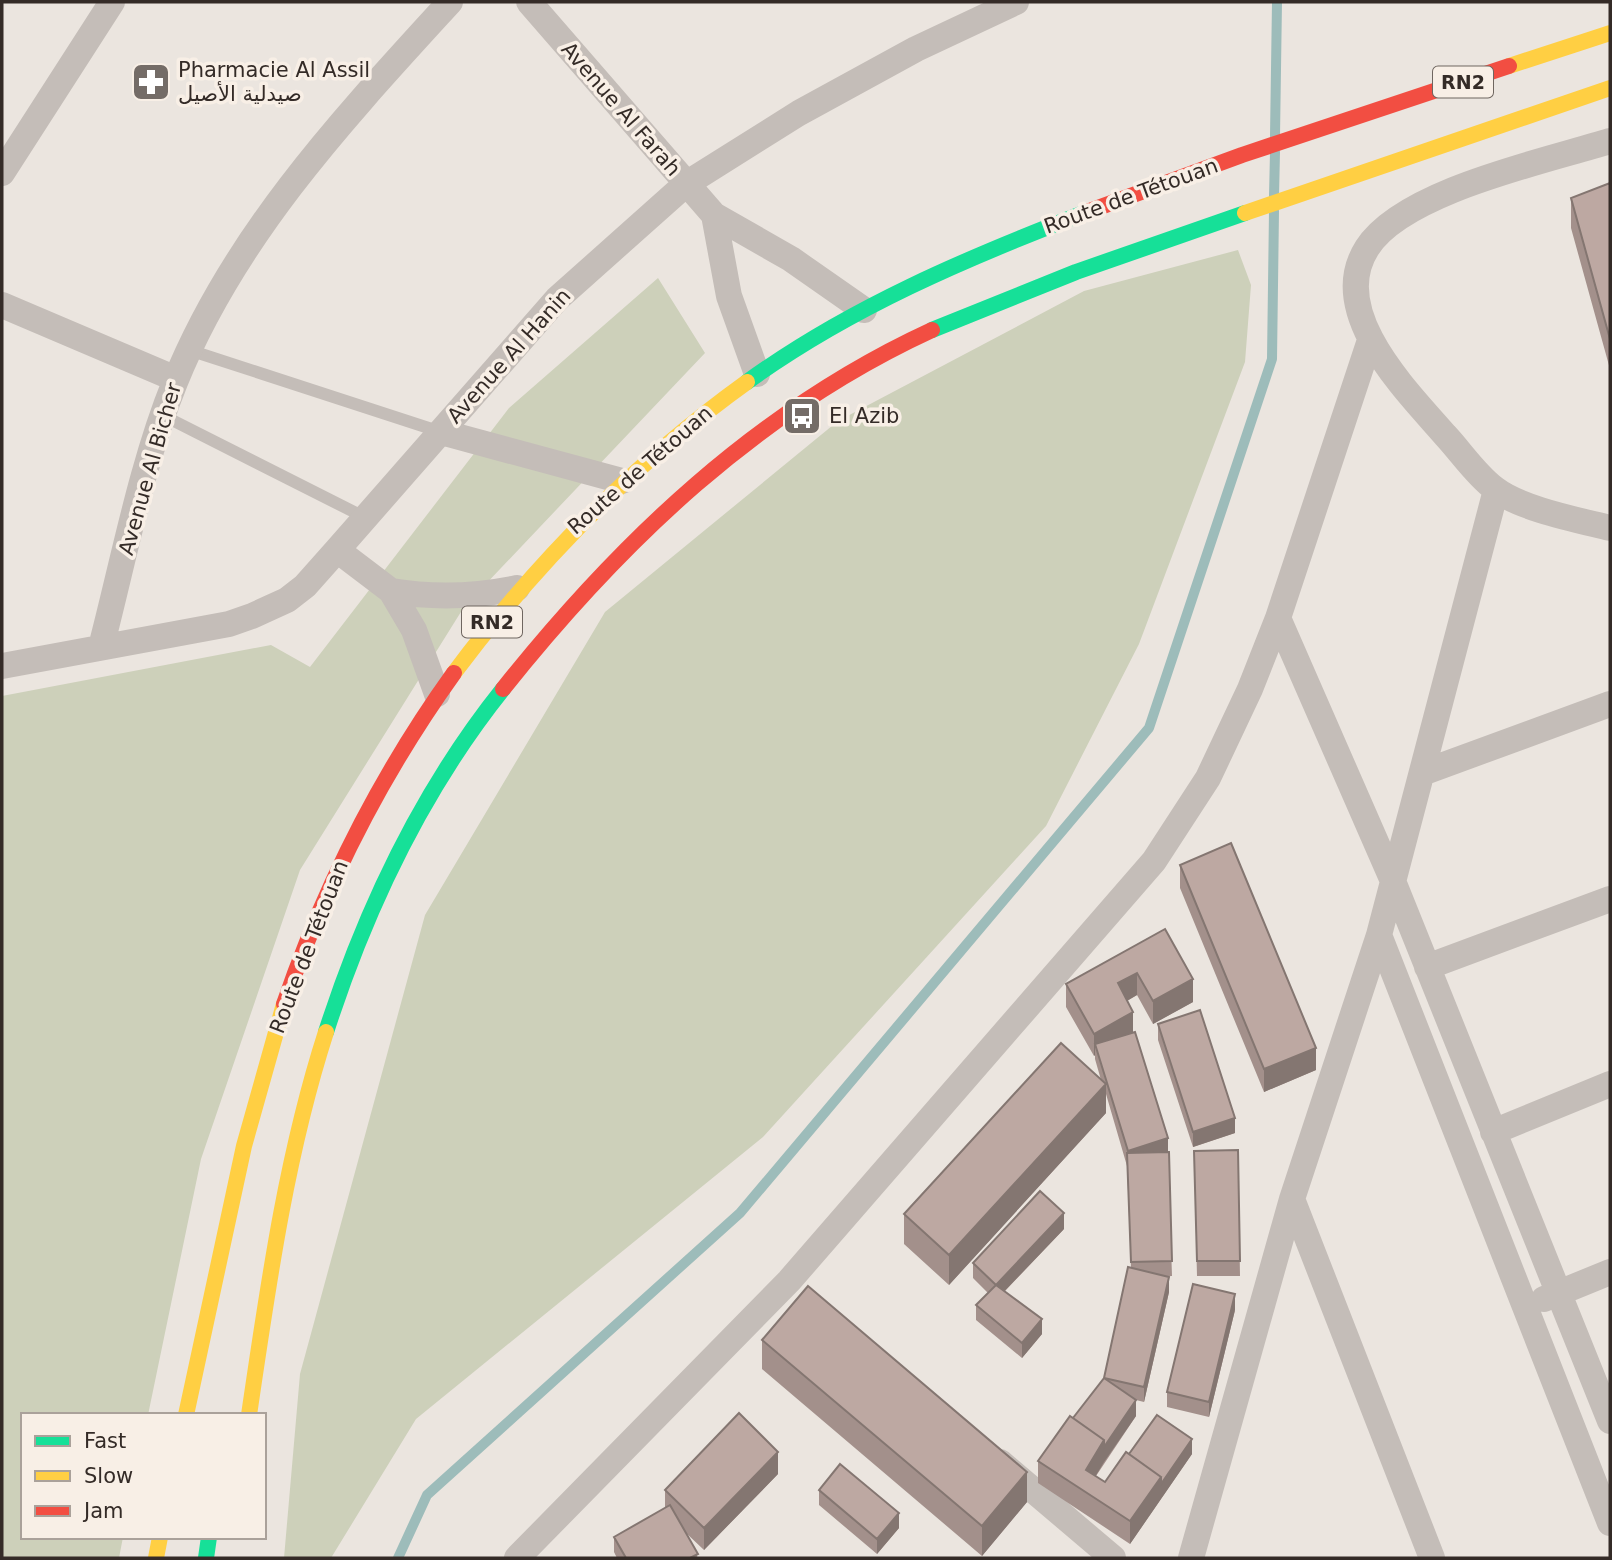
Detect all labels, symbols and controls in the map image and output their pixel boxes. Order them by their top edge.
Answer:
street label: Avenue Al Farah [556,37,686,181]
place label: Pharmacie Al Assil صيدلية الأصيل [178,58,370,106]
pharmacy icon: Pharmacie Al Assil صيدلية الأصيل [130,61,172,103]
road number: RN2 [1433,66,1493,97]
street label: Route de Tétouan [1041,153,1221,239]
street label: Avenue Al Hanin [442,284,576,428]
street label: Avenue Al Bicher [114,380,186,558]
bus stop icon: El Azib [781,395,823,437]
street label: Route de Tétouan [563,401,717,539]
place label: El Azib [829,404,899,428]
road number: RN2 [462,607,522,638]
street label: Route de Tétouan [265,857,353,1037]
legend [21,1413,266,1539]
text: Fast [84,1429,126,1453]
text: Slow [84,1464,133,1488]
text: Jam [82,1499,124,1523]

